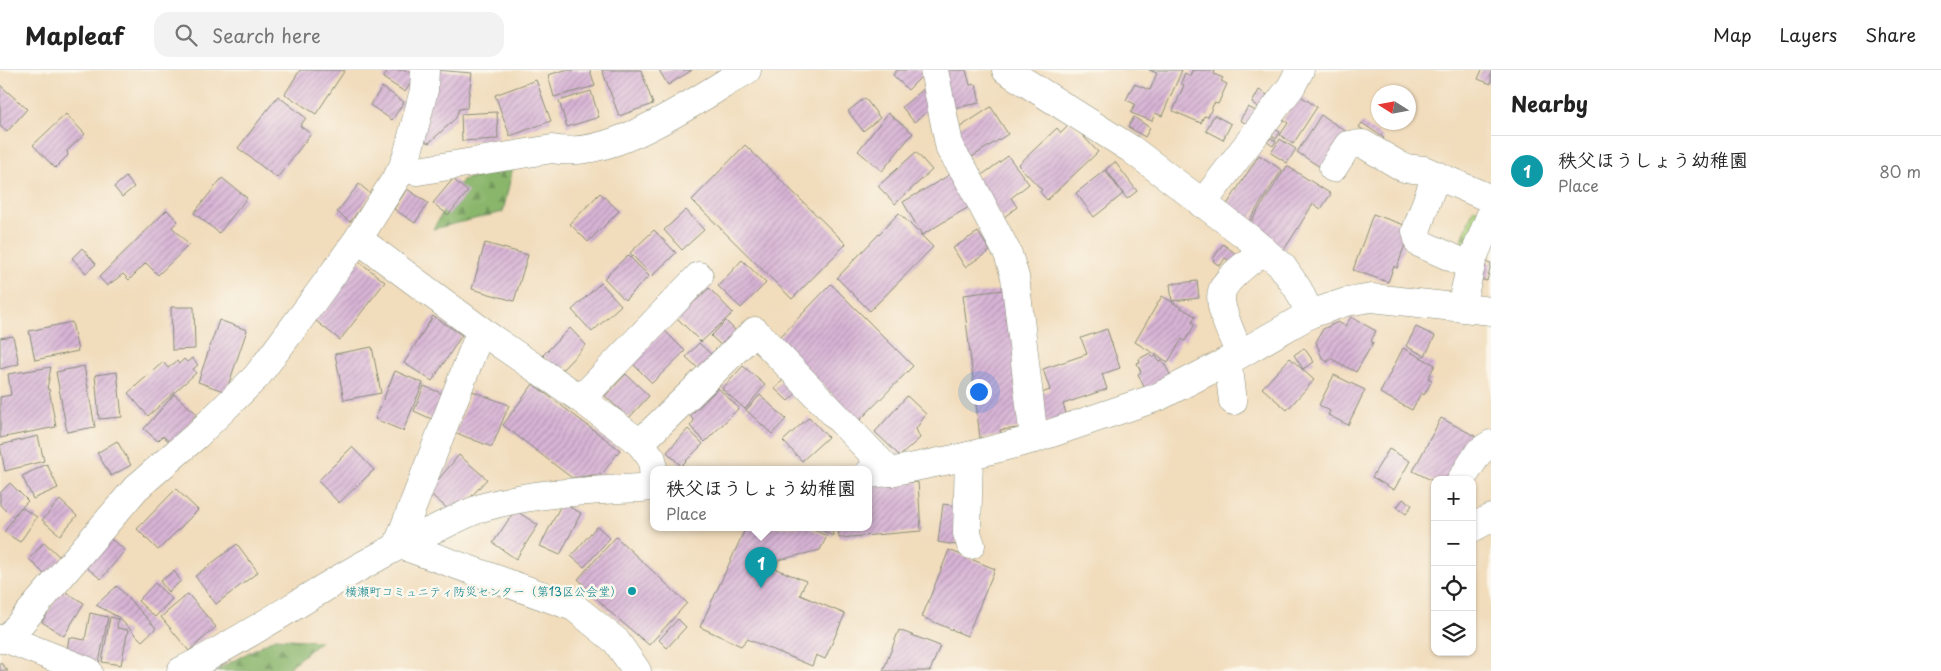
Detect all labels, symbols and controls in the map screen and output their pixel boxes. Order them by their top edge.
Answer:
search box [154,12,504,57]
text: Mapleaf [25,17,124,53]
icon: search [172,21,200,49]
text: Search here [212,21,321,49]
text: Map [1713,21,1752,48]
text: Layers [1780,21,1837,48]
text: Share [1865,21,1916,48]
north arrow [1371,85,1416,130]
text: Nearby [1511,87,1588,119]
text: 秩父ほうしょう幼稚園 [1558,145,1748,173]
text: 1 [1523,159,1531,183]
text: 80 m [1879,159,1921,183]
text: Place [1558,173,1599,197]
your location [966,379,992,405]
popup [650,466,872,531]
text: 秩父ほうしょう幼稚園 [666,473,856,501]
map controls [1431,476,1476,656]
button: + [1431,476,1476,521]
text: Place [666,501,707,525]
button: − [1431,521,1476,566]
pin: 1 [745,547,777,588]
button: locate [1431,566,1476,611]
place label: 横瀬町コミュニティ防災センター（第13区公会堂） [345,582,622,600]
marker: 横瀬町コミュニティ防災センター（第13区公会堂） [626,585,638,597]
button: layers [1431,611,1476,656]

